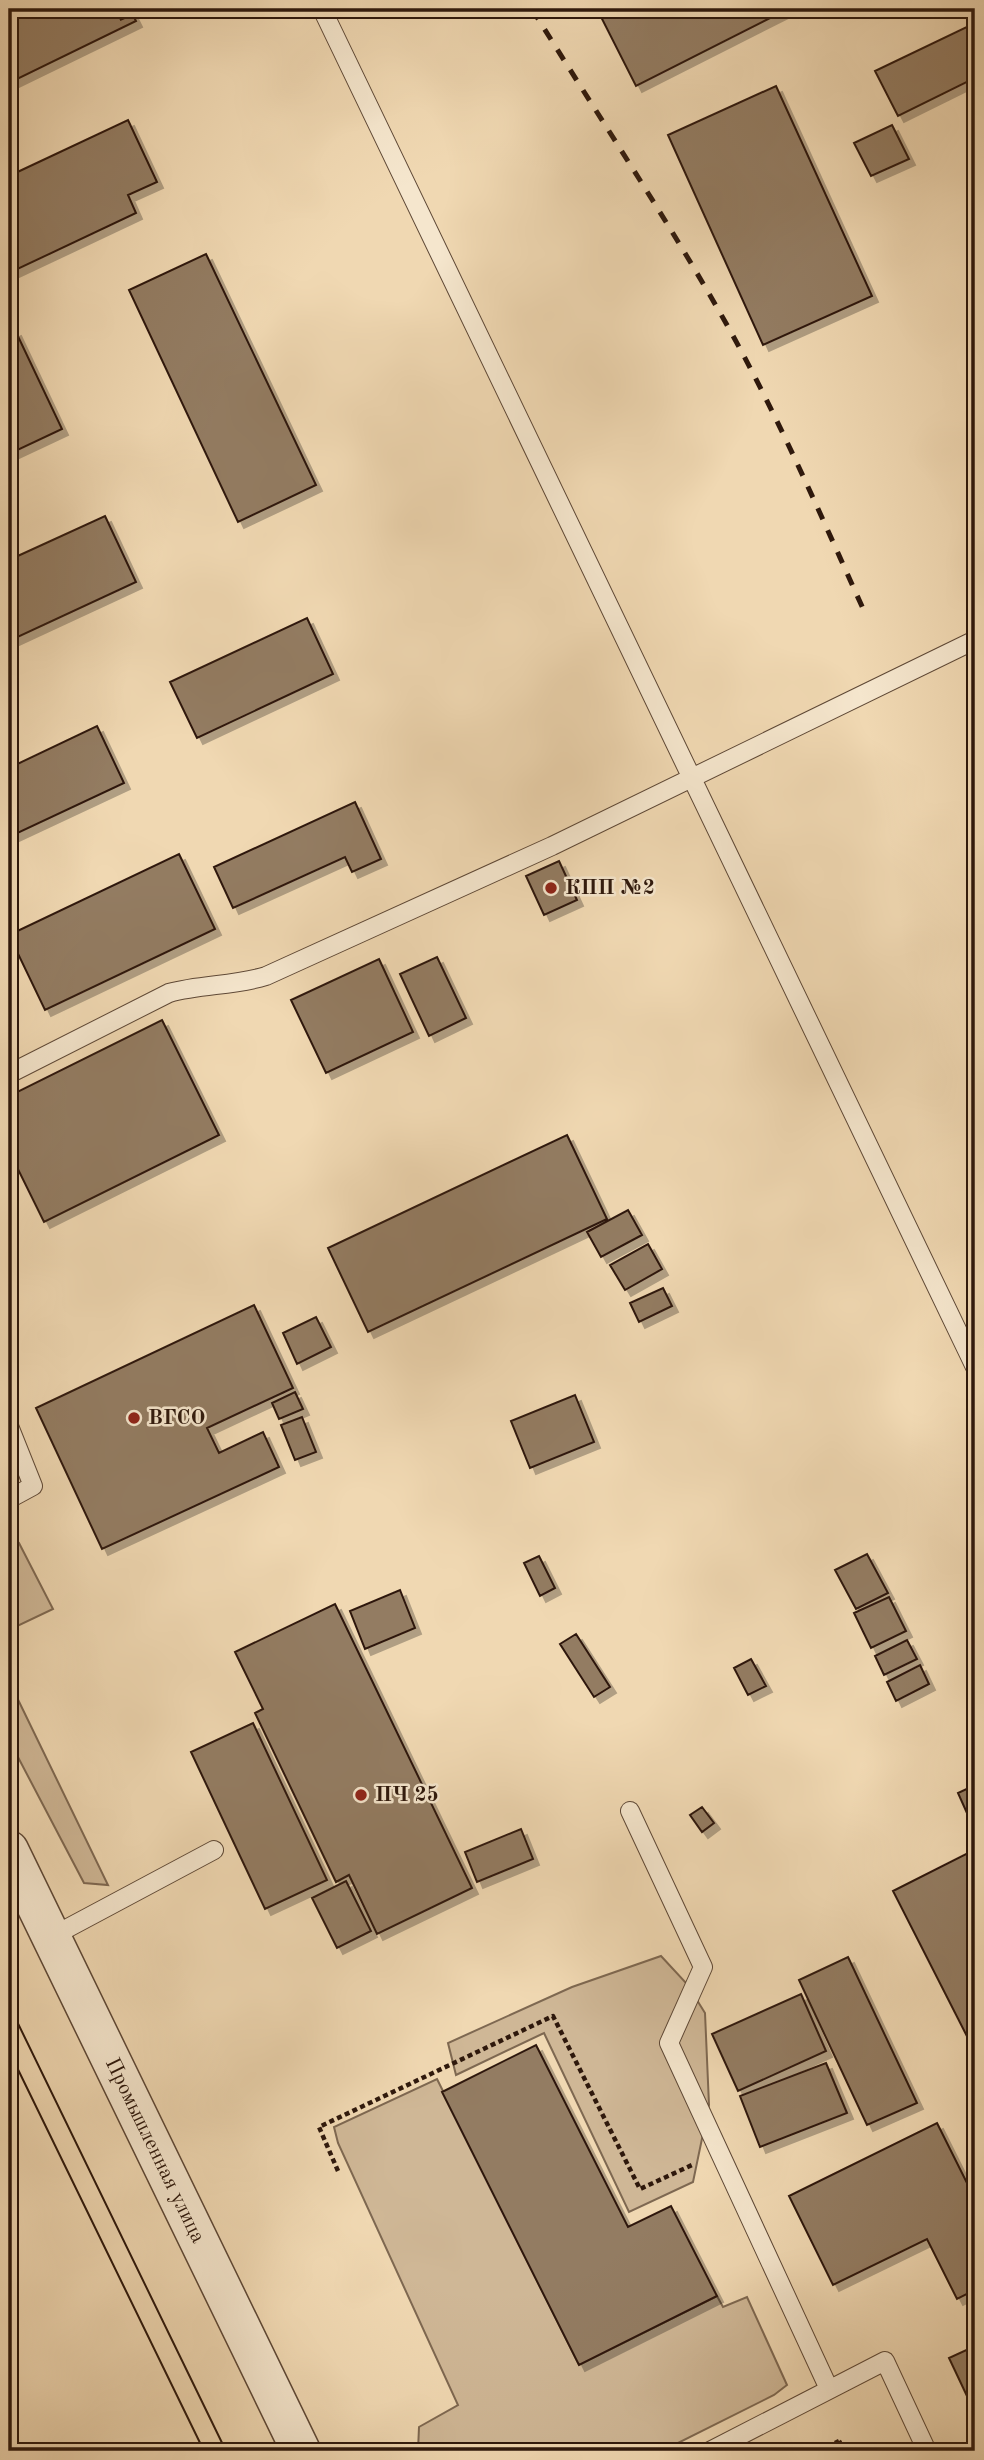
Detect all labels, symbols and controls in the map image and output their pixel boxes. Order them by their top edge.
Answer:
place label: КПП №2 [565,878,655,899]
marker: КПП №2 [543,880,559,896]
place label: ВГСО [148,1408,205,1429]
marker: ВГСО [126,1410,142,1426]
place label: ПЧ 25 [375,1785,439,1806]
marker: ПЧ 25 [353,1787,369,1803]
street label: Промышленная улица [101,2055,209,2246]

